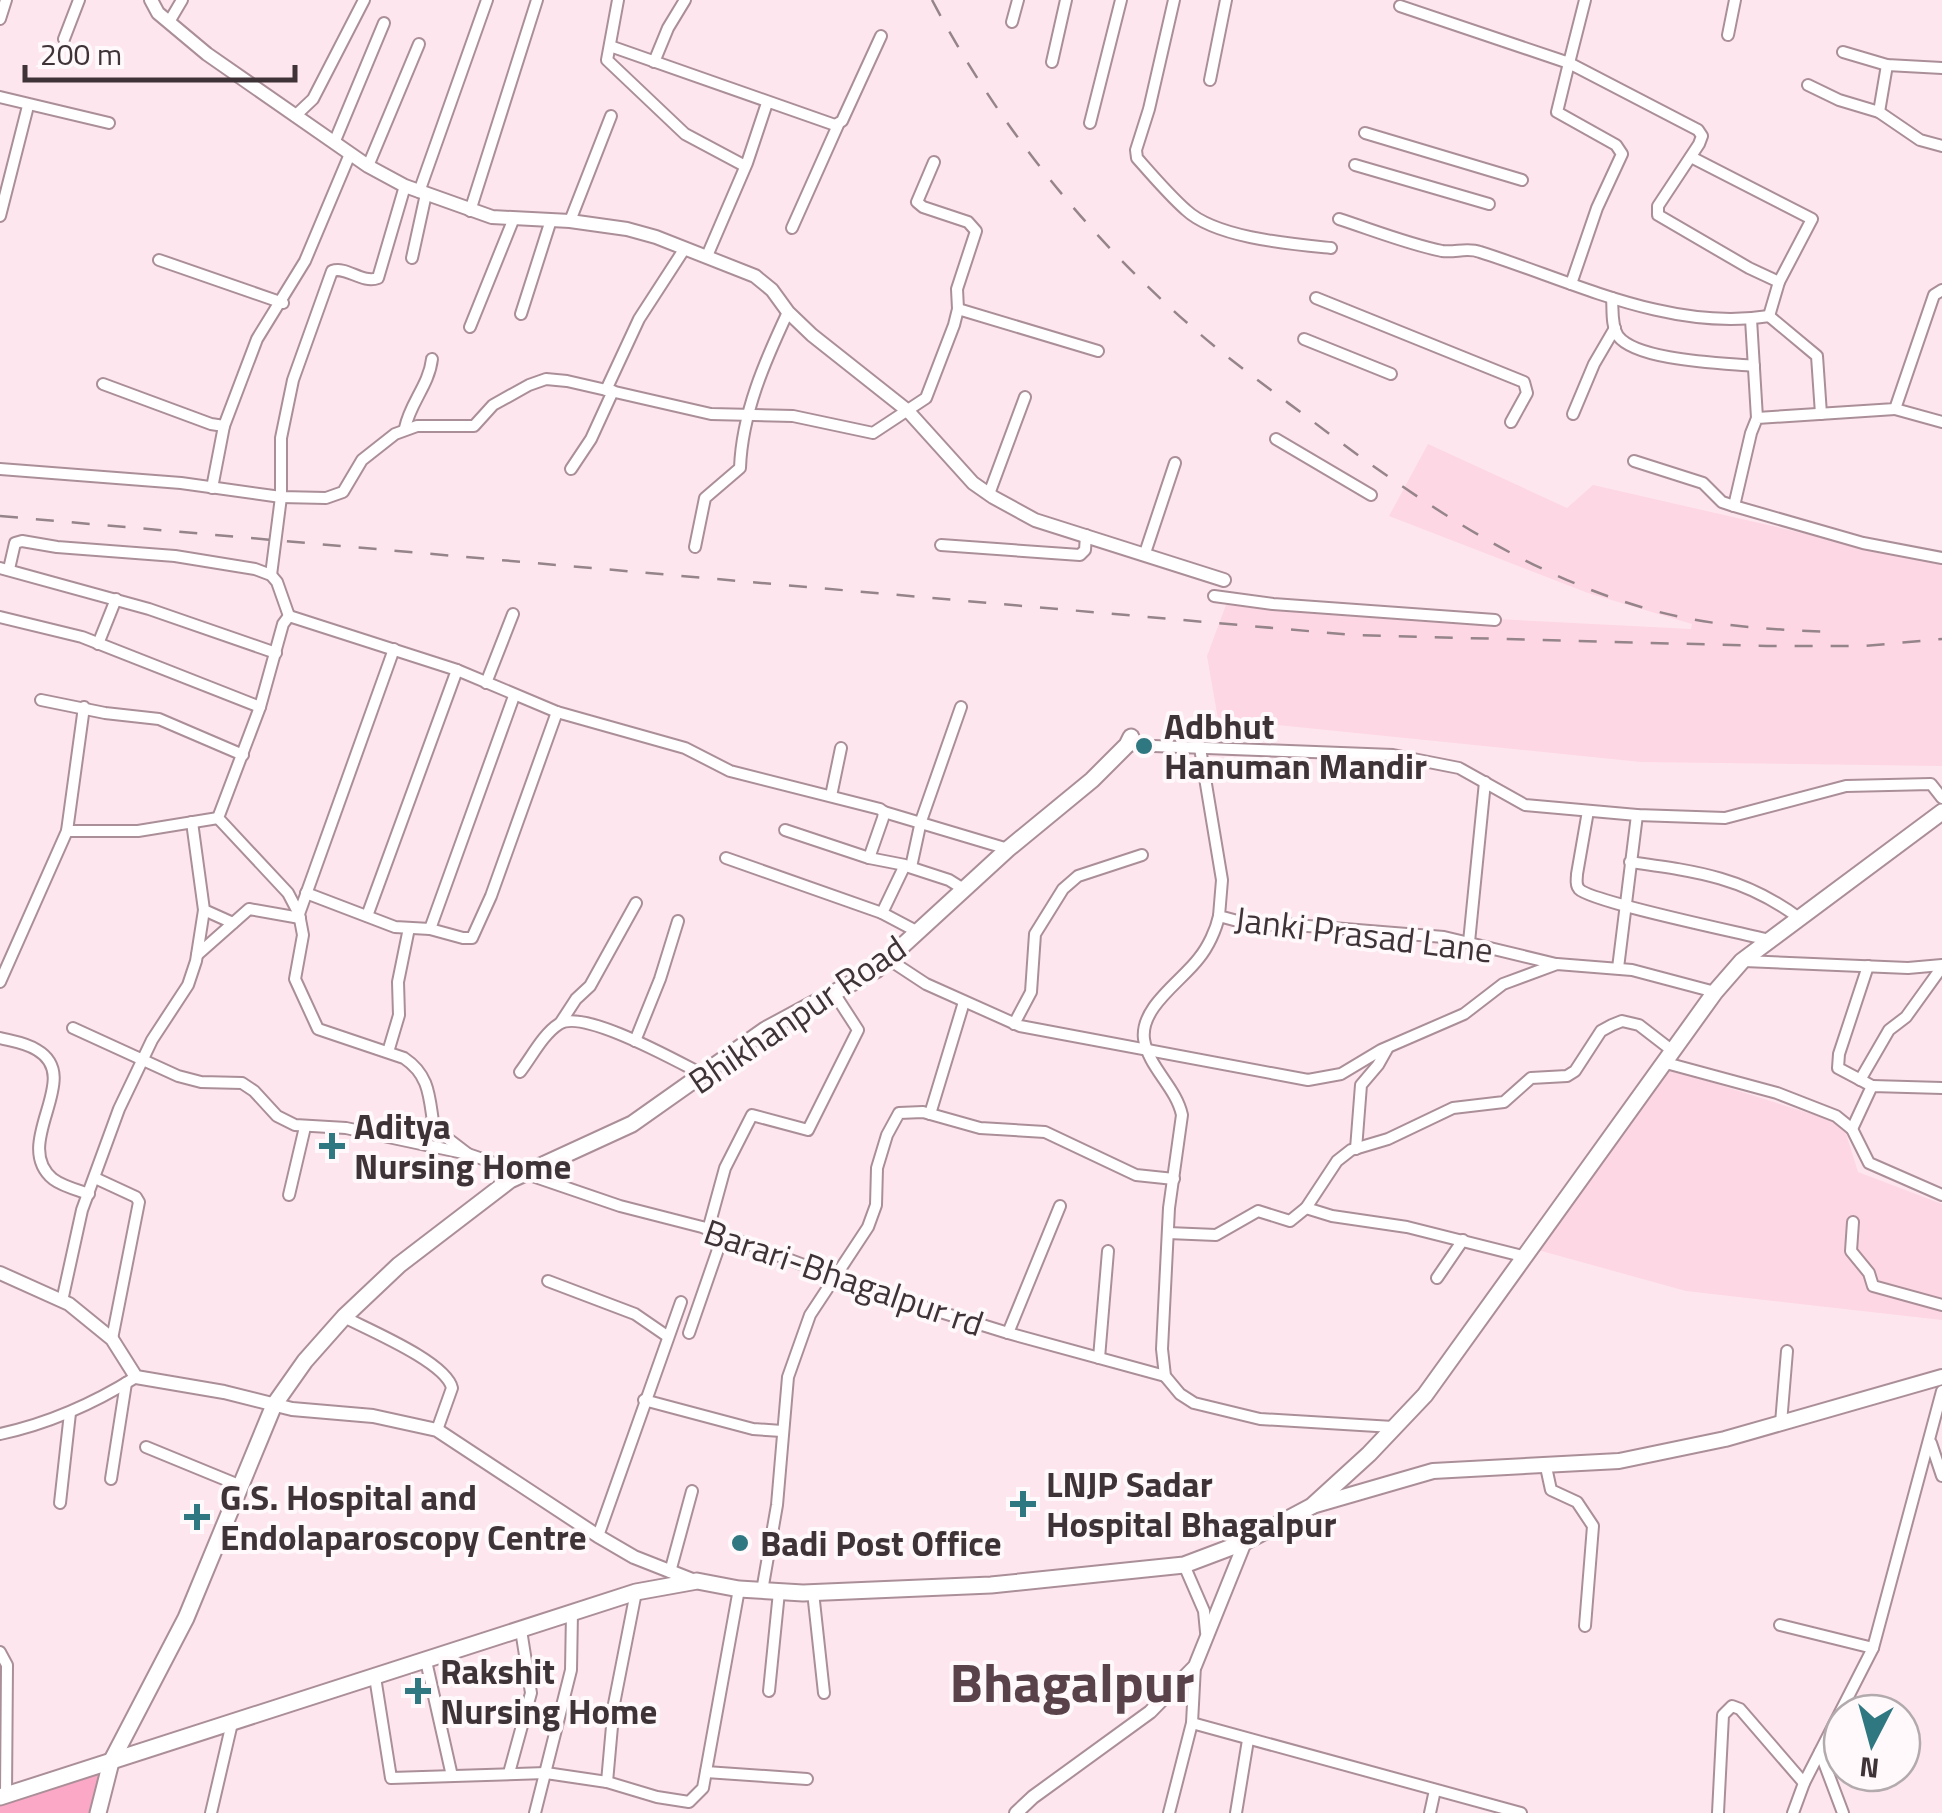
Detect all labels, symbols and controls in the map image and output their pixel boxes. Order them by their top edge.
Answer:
scale bar [25,20,295,82]
text: 200 m [40,31,122,77]
place label: Adbhut Hanuman Mandir [1164,699,1427,793]
marker: Adbhut Hanuman Mandir [1133,735,1155,757]
street label: Janki Prasad Lane [1232,891,1496,977]
street label: Bhikhanpur Road [677,921,917,1107]
place label: Aditya Nursing Home [354,1099,571,1193]
marker: Aditya Nursing Home [319,1133,345,1159]
street label: Barari-Bhagalpur rd [697,1204,991,1350]
place label: LNJP Sadar Hospital Bhagalpur [1046,1457,1336,1551]
place label: G.S. Hospital and Endolaparoscopy Centre [220,1470,587,1564]
marker: LNJP Sadar Hospital Bhagalpur [1010,1491,1036,1517]
marker: G.S. Hospital and Endolaparoscopy Centre [184,1504,210,1530]
place label: Badi Post Office [760,1516,1002,1570]
marker: Badi Post Office [729,1532,751,1554]
district label: Bhagalpur [949,1640,1195,1723]
place label: Rakshit Nursing Home [440,1644,657,1738]
marker: Rakshit Nursing Home [405,1678,431,1704]
north arrow [1822,1693,1922,1793]
text: N [1857,1746,1881,1791]

